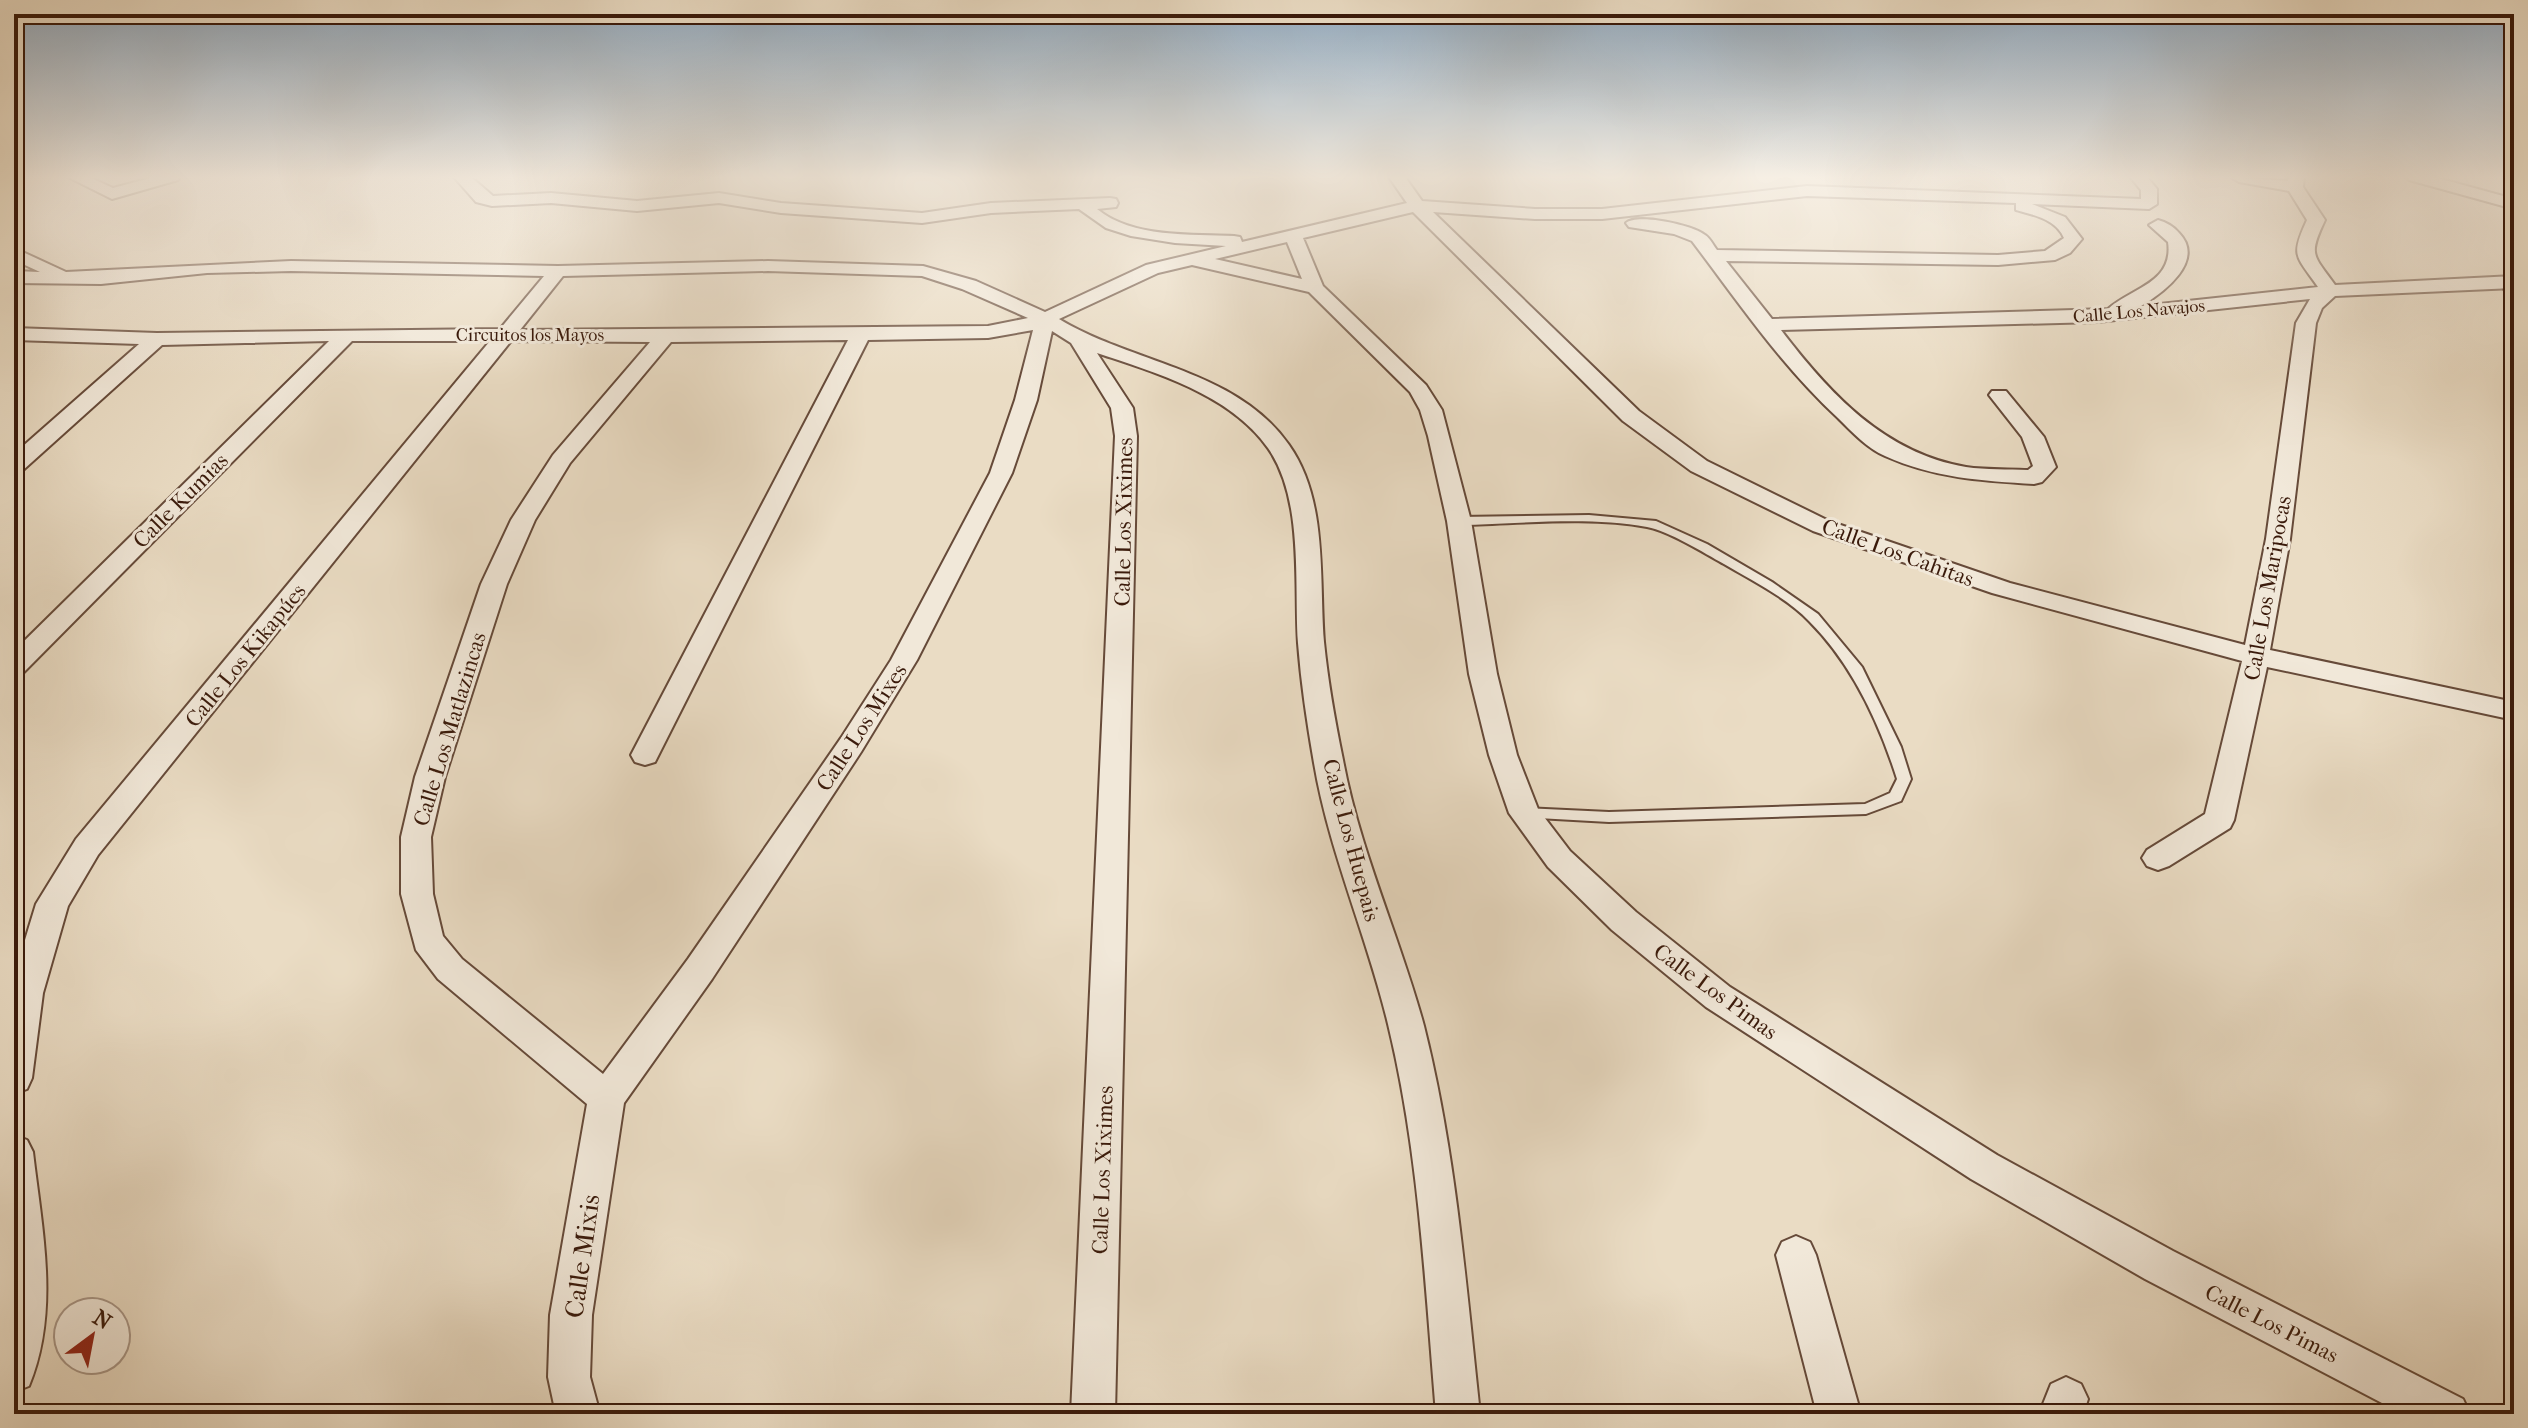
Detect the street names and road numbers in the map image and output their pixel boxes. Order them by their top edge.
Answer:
street label: Calle Los Navajos [2072,295,2206,328]
street label: Circuitos los Mayos [456,325,604,346]
street label: Calle Los Xiximes [1110,437,1138,607]
street label: Calle Kumias [128,448,234,554]
street label: Calle Los Maripocas [2239,494,2297,683]
street label: Calle Los Cahitas [1818,513,1977,592]
street label: Calle Los Kikapúes [180,579,312,733]
street label: Calle Los Matlazincas [408,629,492,829]
street label: Calle Los Mixes [811,659,913,796]
street label: Calle Los Huepais [1317,756,1385,924]
street label: Calle Los Pimas [1649,938,1782,1045]
street label: Calle Los Xiximes [1087,1085,1119,1255]
street label: Calle Mixis [558,1192,607,1320]
street label: Calle Los Pimas [2200,1279,2343,1369]

